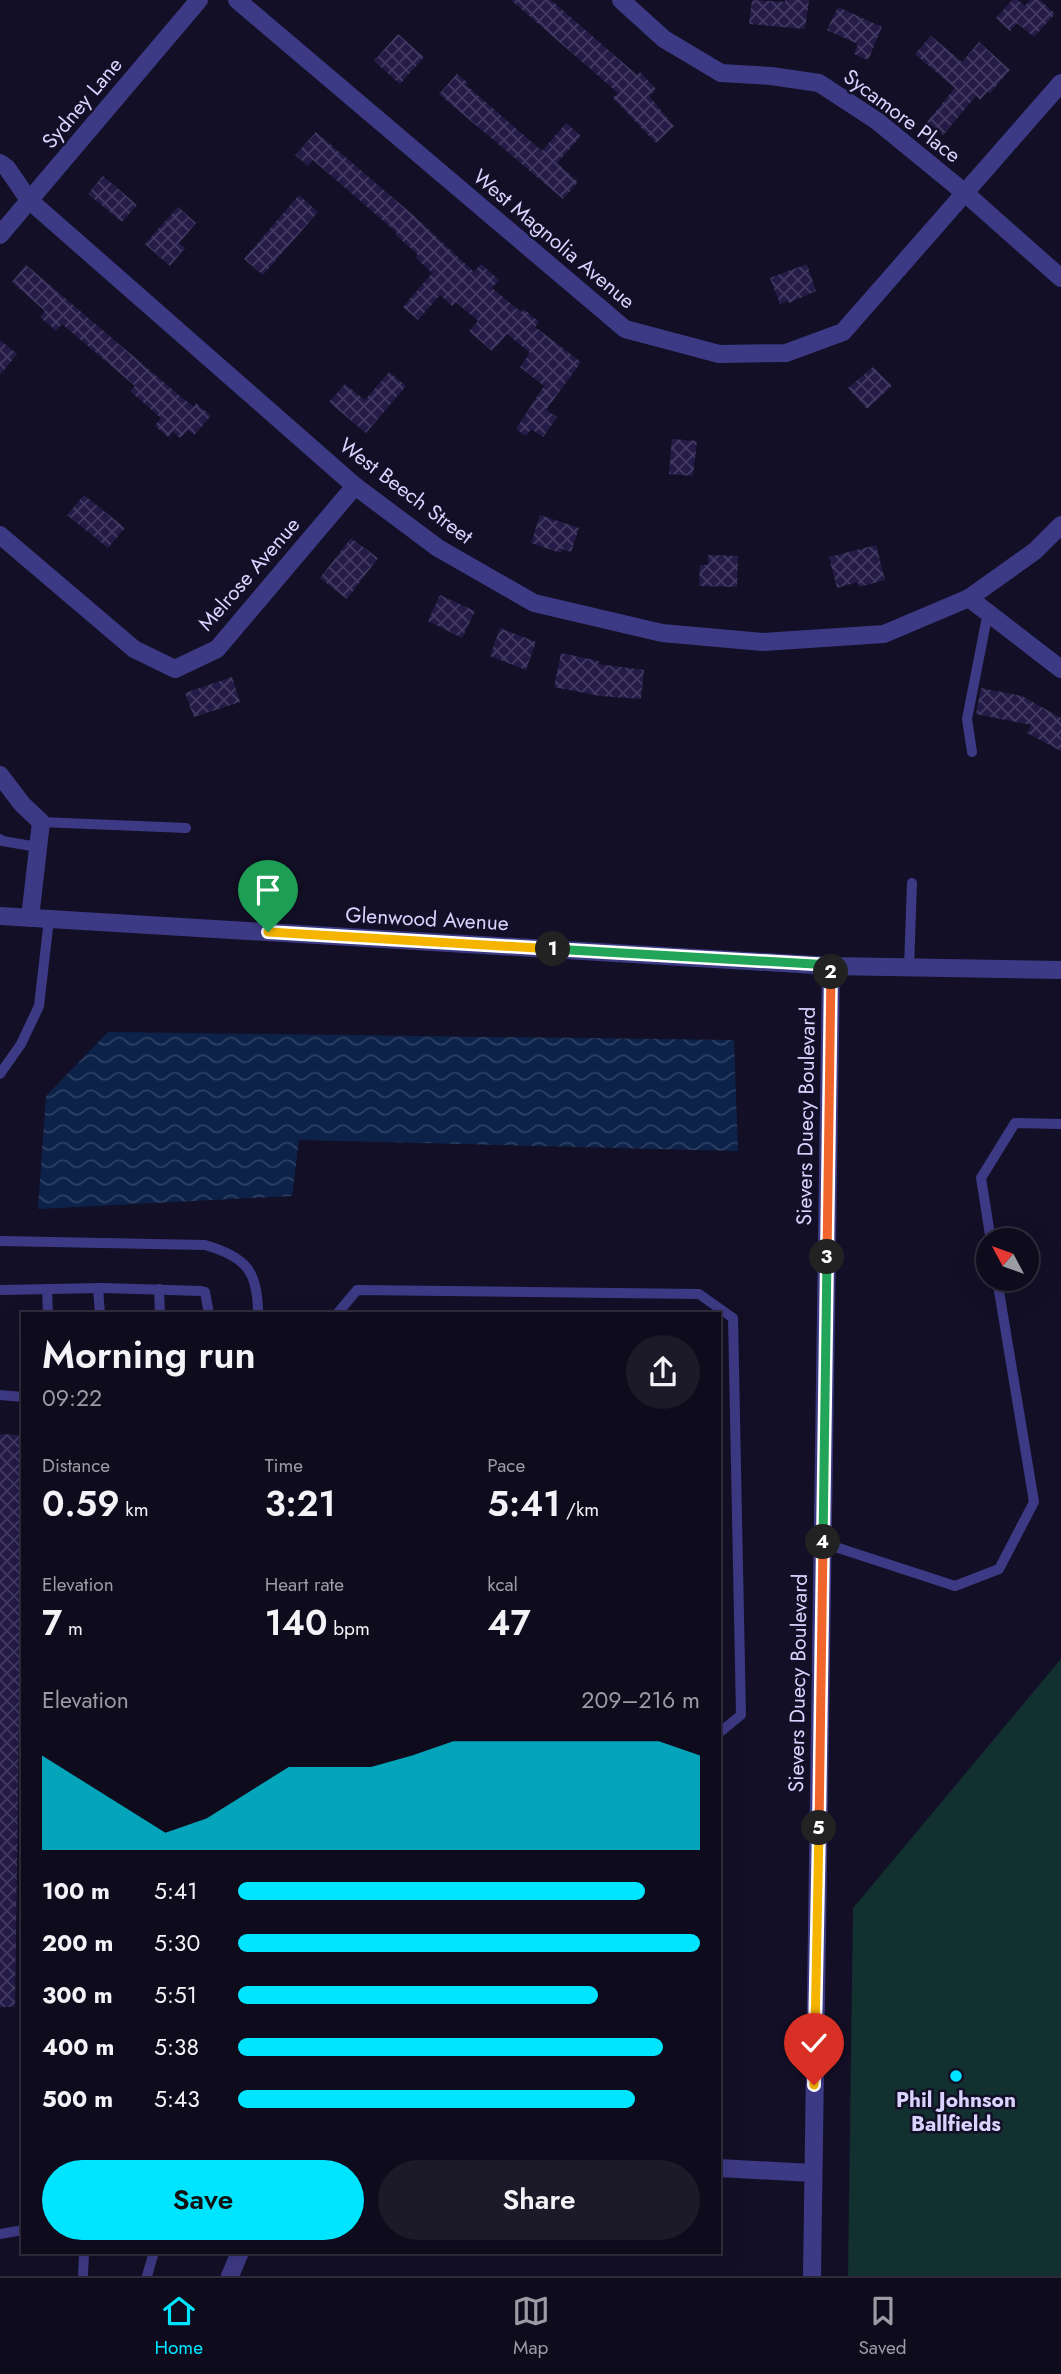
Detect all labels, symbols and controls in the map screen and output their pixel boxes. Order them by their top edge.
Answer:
street label: Sydney Lane [35,51,129,155]
street label: Sycamore Place [837,62,967,170]
street label: West Magnolia Avenue [466,162,642,316]
street label: West Beech Street [333,431,479,551]
street label: Melrose Avenue [191,510,307,637]
pin [238,860,298,932]
icon: arrive [249,871,287,909]
street label: Glenwood Avenue [345,900,510,938]
pin: 1 [536,932,570,967]
text: 1 [548,935,557,962]
pin: 2 [814,954,848,990]
text: 2 [824,958,837,985]
street label: Sievers Duecy Boulevard [789,1006,823,1226]
north arrow [976,1228,1040,1292]
map controls [976,1228,1039,1291]
pin: 3 [810,1240,844,1274]
text: 3 [821,1243,832,1270]
text: Morning run [42,1327,256,1382]
button: share [626,1335,700,1409]
text: 09:22 [42,1381,102,1415]
text: Distance [42,1452,110,1479]
text: Time [265,1452,303,1479]
text: Pace [487,1452,525,1479]
text: 0.59 [42,1479,120,1529]
text: 3:21 [265,1479,336,1529]
text: 5:41 [487,1479,560,1529]
text: km [120,1496,149,1523]
text: /km [560,1496,599,1523]
pin: 4 [806,1524,840,1560]
text: 4 [816,1528,829,1555]
text: Elevation [42,1571,114,1598]
text: Heart rate [265,1571,344,1598]
text: kcal [487,1571,518,1598]
street label: Sievers Duecy Boulevard [781,1573,815,1793]
text: 7 [42,1598,62,1648]
text: 140 [265,1598,328,1648]
text: 47 [487,1598,531,1648]
text: m [62,1615,83,1642]
text: bpm [328,1615,370,1642]
text: Elevation [42,1683,129,1717]
text: 209–216 m [581,1683,700,1717]
pin: 5 [802,1811,836,1846]
text: 5 [812,1814,825,1841]
text: 100 m [42,1874,110,1908]
text: 5:41 [154,1874,198,1908]
text: 200 m [42,1926,113,1960]
text: 5:30 [154,1926,200,1960]
text: 300 m [42,1978,113,2012]
text: 5:51 [154,1978,197,2012]
pin [784,2013,844,2085]
icon: check [795,2024,833,2062]
text: 400 m [42,2030,114,2064]
text: 5:38 [154,2030,199,2064]
marker: Phil Johnson Ballfields [948,2068,964,2084]
text: 500 m [42,2082,113,2116]
text: 5:43 [154,2082,200,2116]
place label: Phil Johnson Ballfields [896,2085,1016,2139]
button: Save [42,2160,364,2240]
button: Share [378,2160,700,2240]
tab: Home [154,2292,203,2361]
tab: Map [512,2292,550,2361]
tab: Saved [858,2292,907,2361]

